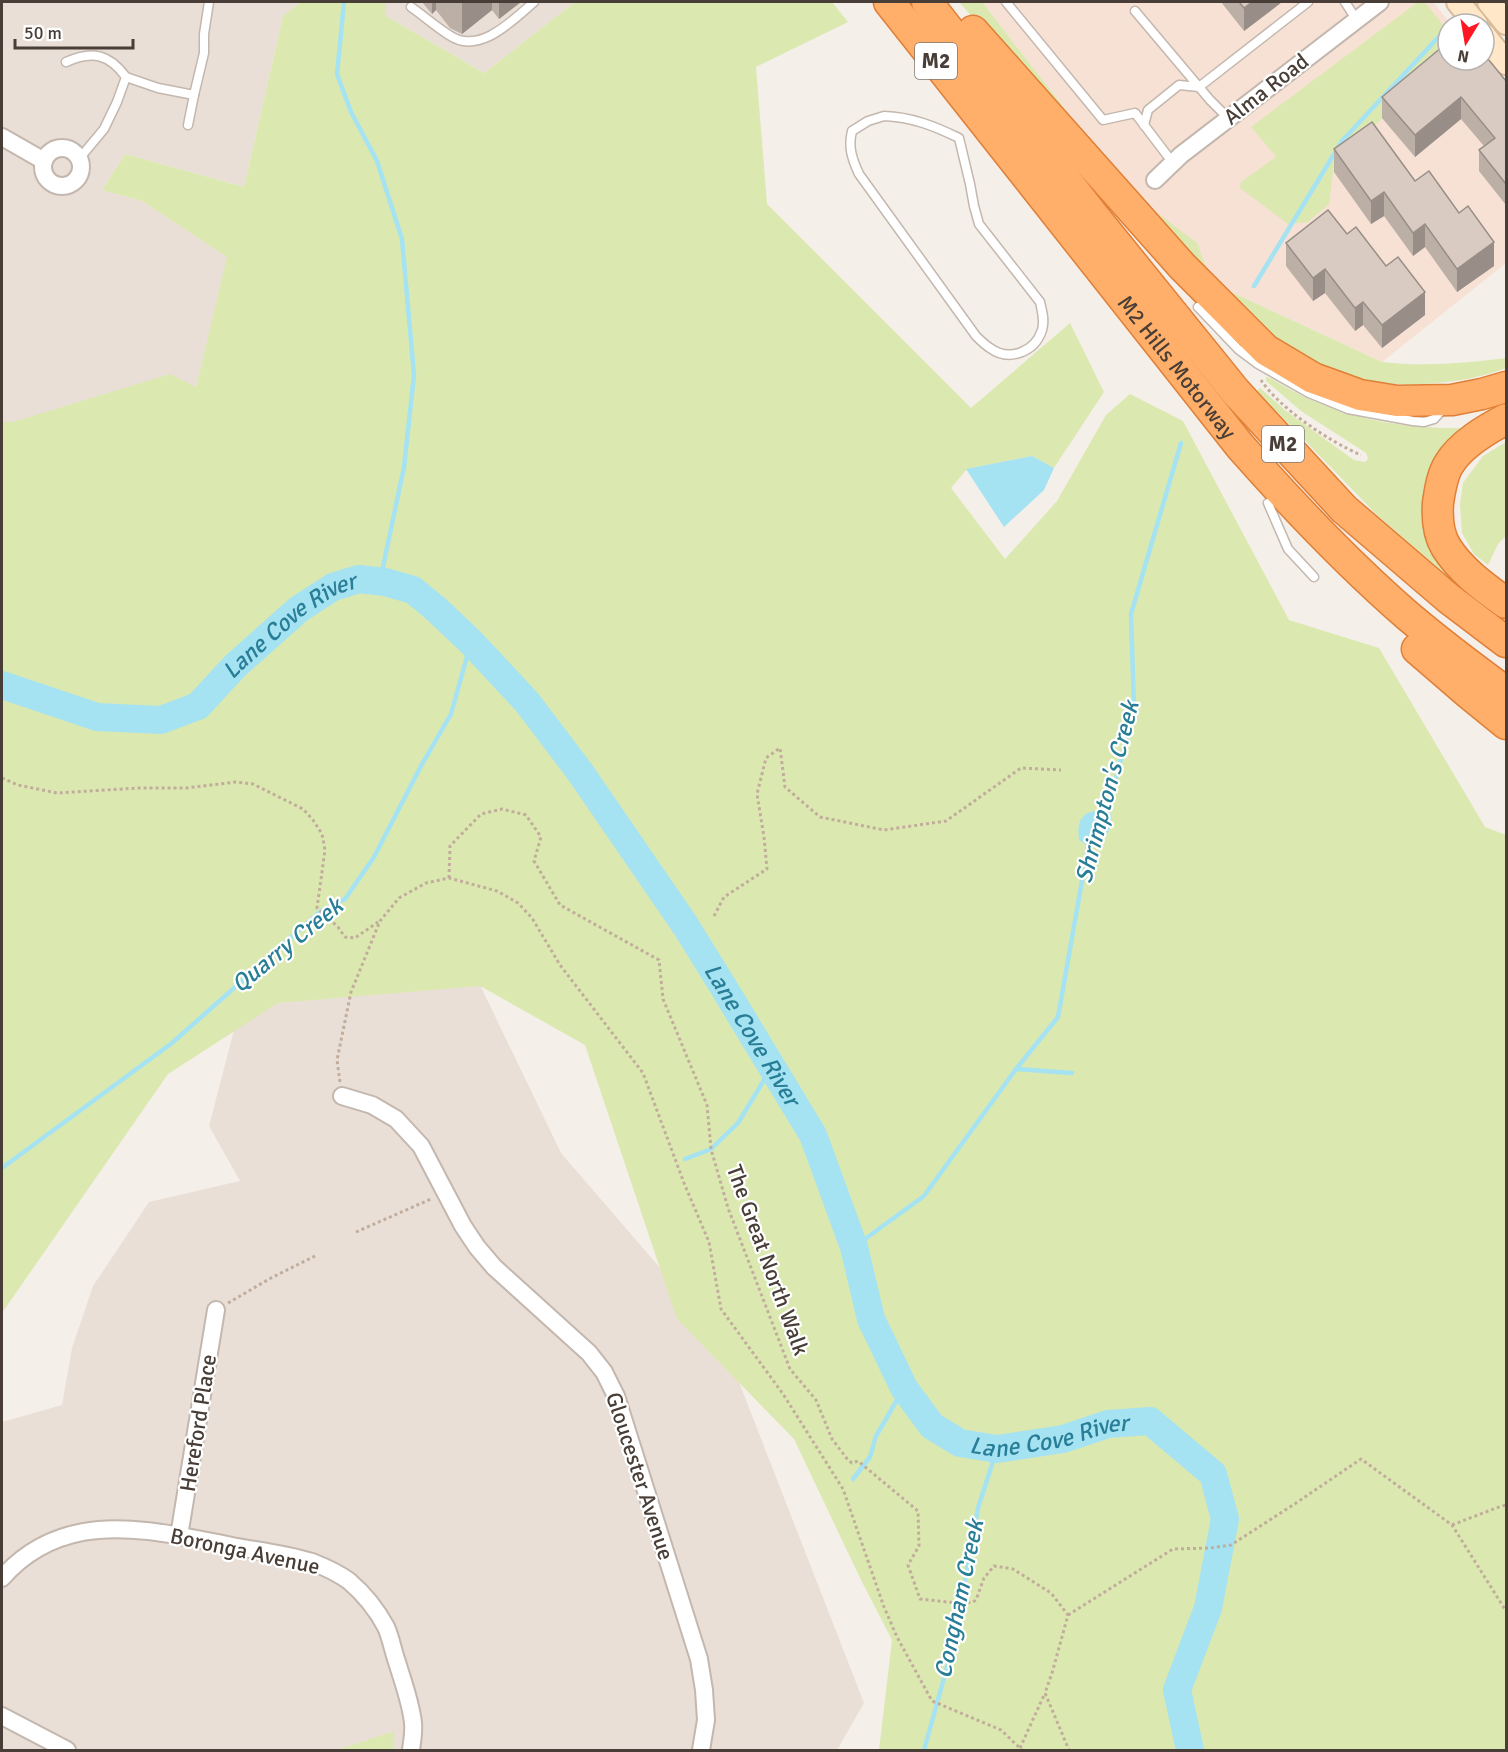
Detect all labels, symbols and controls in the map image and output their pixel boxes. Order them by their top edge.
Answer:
scale bar [15,12,134,50]
north arrow [1436,12,1496,72]
text: 50 m [24,22,62,44]
road number: M2 [915,43,957,79]
text: N [1456,45,1471,67]
street label: Alma Road [1218,47,1314,131]
street label: M2 Hills Motorway [1112,289,1243,445]
road number: M2 [1262,426,1304,462]
water label: Lane Cove River [216,565,363,685]
water label: Shrimpton's Creek [1068,696,1146,886]
water label: Quarry Creek [225,890,350,999]
water label: Lane Cove River [697,958,808,1114]
street label: The Great North Walk [721,1161,815,1359]
street label: Hereford Place [174,1352,222,1494]
street label: Gloucester Avenue [600,1389,680,1563]
water label: Lane Cove River [968,1407,1132,1464]
water label: Congham Creek [928,1515,991,1681]
street label: Boronga Avenue [168,1522,322,1580]

